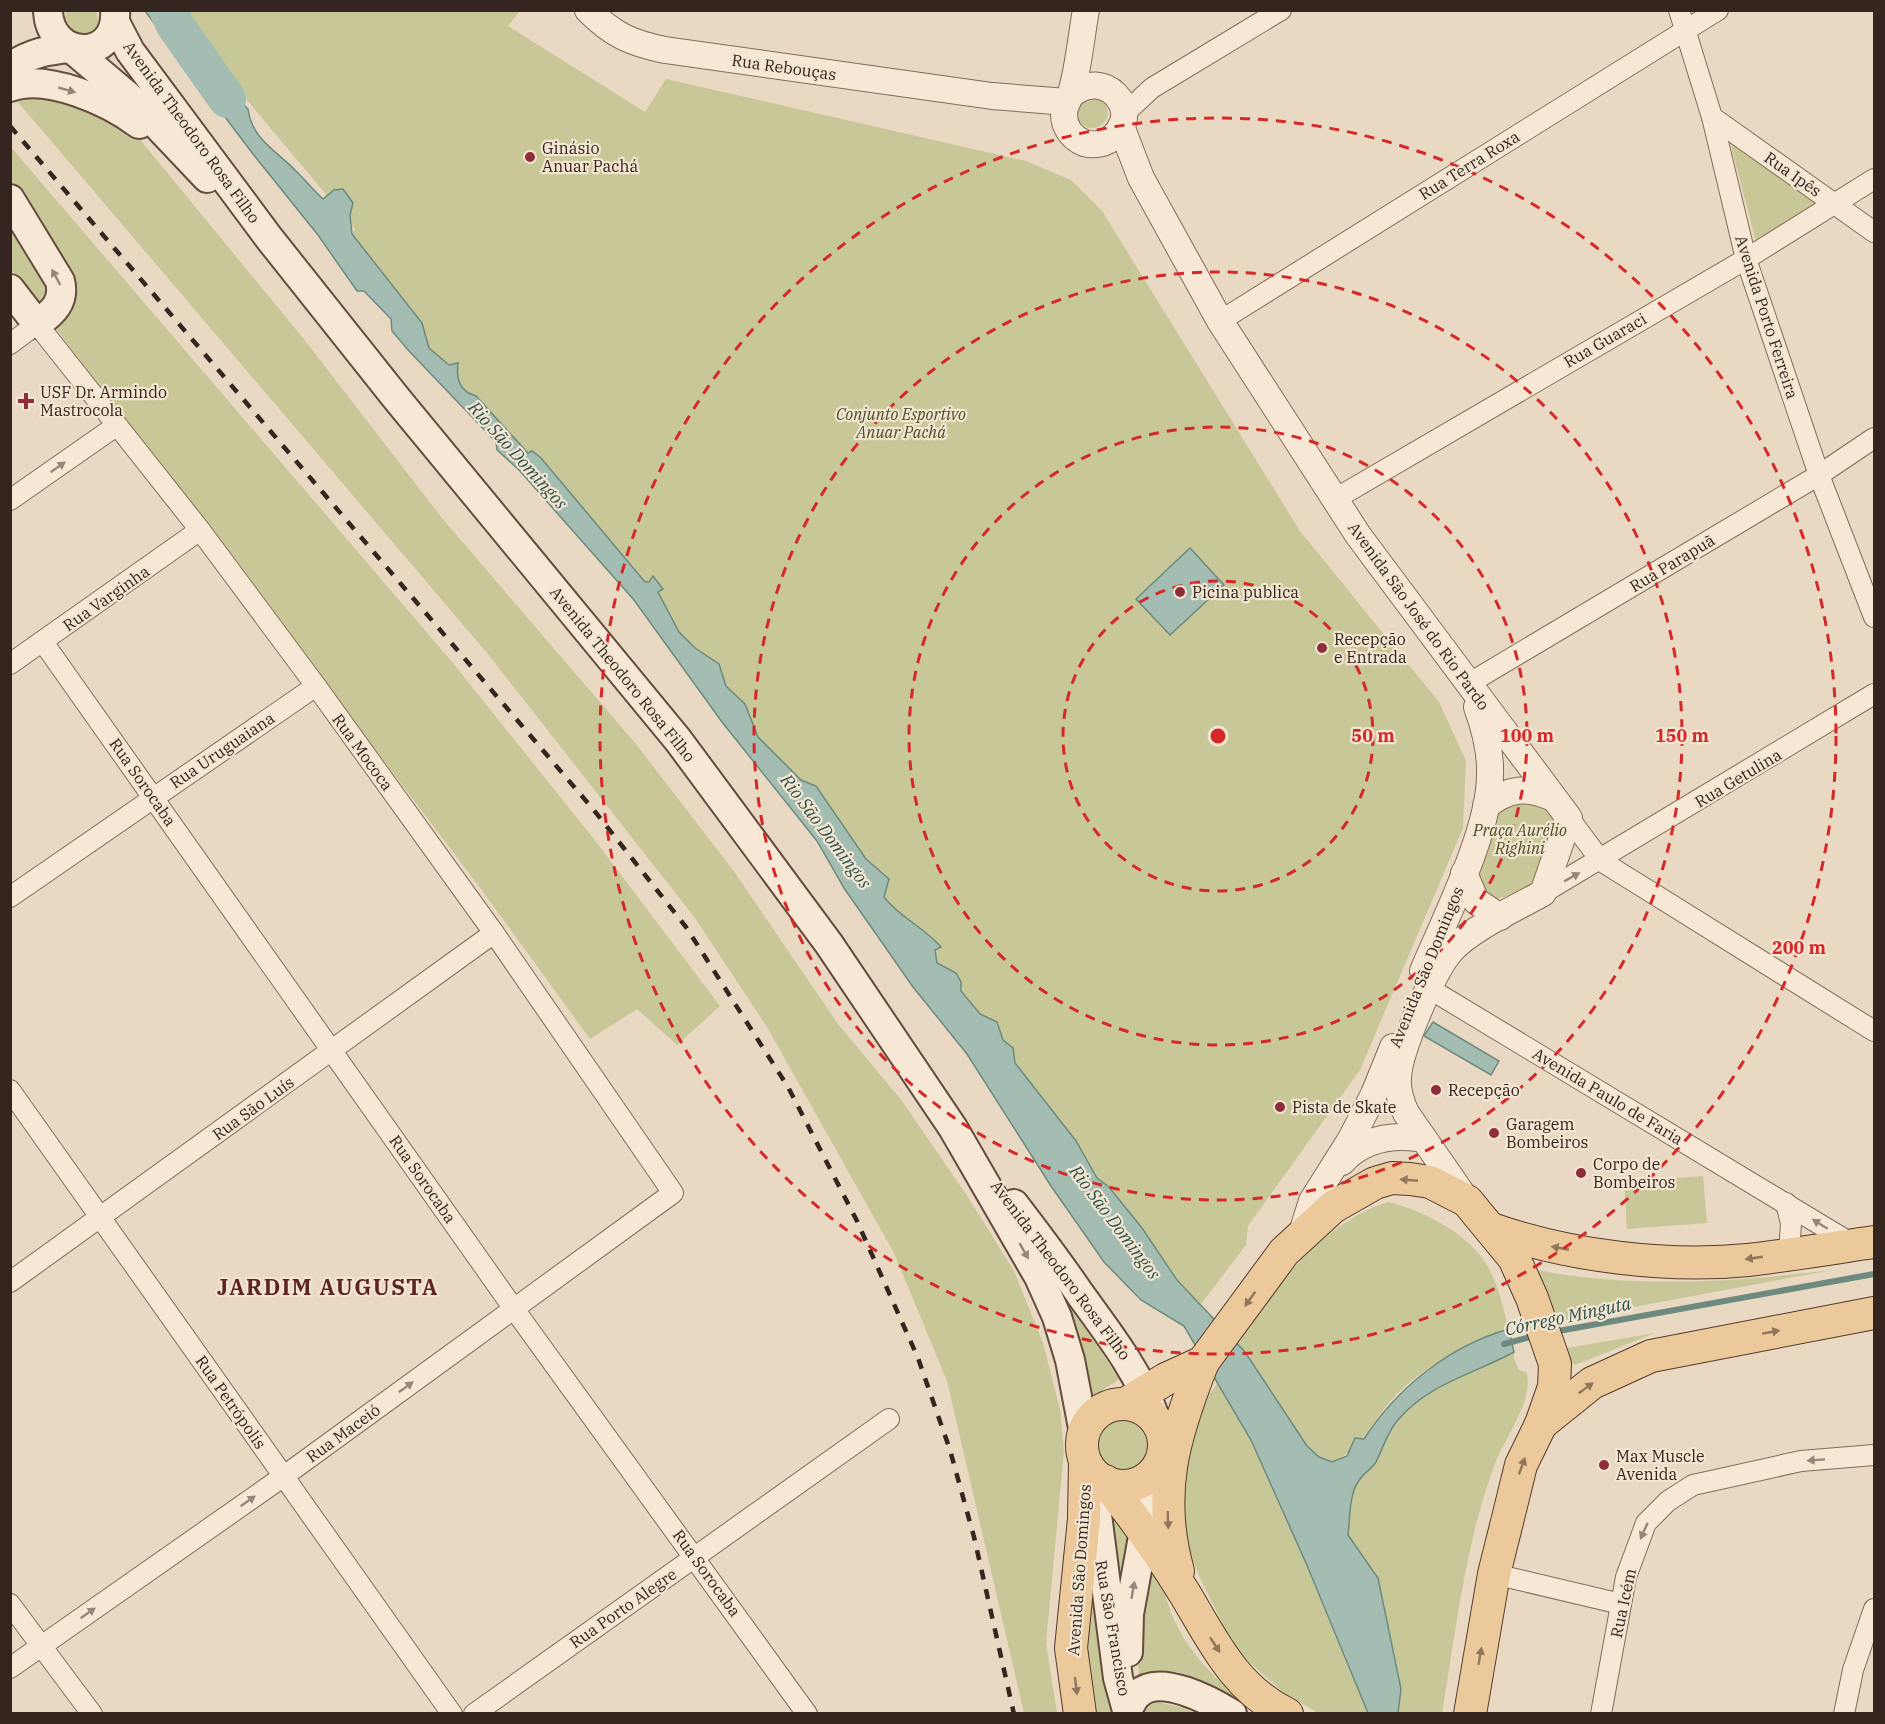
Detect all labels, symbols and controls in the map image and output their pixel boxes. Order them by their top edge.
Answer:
street label: Avenida Theodoro Rosa Filho [119,37,265,227]
street label: Rua Rebouças [730,50,838,84]
one-way arrow [58,86,76,95]
street label: Rua Terra Roxa [1415,126,1523,204]
place label: Ginásio Anuar Pachá [542,138,638,176]
street label: Rua Ipês [1761,147,1825,201]
marker: Ginásio Anuar Pachá [523,150,537,164]
street label: Avenida Porto Ferreira [1731,233,1803,402]
one-way arrow [51,268,61,285]
street label: Rua Guaraci [1560,308,1650,372]
place label: USF Dr. Armindo Mastrocola [40,382,167,420]
marker: USF Dr. Armindo Mastrocola [17,392,35,410]
water label: Rio São Domingos [463,396,573,514]
park label: Conjunto Esportivo Anuar Pachá [836,404,966,442]
one-way arrow [50,461,66,473]
street label: Avenida São José do Rio Pardo [1344,518,1494,714]
street label: Rua Parapuã [1626,530,1718,596]
street label: Rua Varginha [59,561,153,635]
street label: Avenida Theodoro Rosa Filho [546,582,700,766]
place label: Picina publica [1192,582,1299,602]
marker: Picina publica [1173,585,1187,599]
place label: Recepção e Entrada [1334,629,1407,667]
marker: Recepção e Entrada [1315,641,1329,655]
street label: Rua Uruguaiana [166,707,278,792]
street label: Rua Mococa [328,710,398,795]
text: 50 m [1351,724,1395,747]
text: 100 m [1500,724,1555,747]
text: 150 m [1655,724,1710,747]
centre of rings [1208,726,1228,746]
street label: Rua Sorocaba [105,734,181,830]
street label: Rua Getulina [1691,744,1785,812]
water label: Rio São Domingos [775,768,877,893]
park label: Praça Aurélio Righini [1472,820,1567,858]
one-way arrow [1564,872,1581,882]
street label: Avenida São Domingos [1384,883,1468,1051]
text: 200 m [1772,936,1827,959]
street label: Avenida Paulo de Faria [1529,1043,1687,1149]
street label: Rua São Luís [208,1072,298,1144]
place label: Recepção [1448,1080,1520,1100]
marker: Recepção [1429,1083,1443,1097]
place label: Pista de Skate [1292,1097,1396,1117]
marker: Pista de Skate [1273,1100,1287,1114]
place label: Garagem Bombeiros [1506,1114,1588,1152]
marker: Garagem Bombeiros [1487,1126,1501,1140]
street label: Rua Sorocaba [385,1131,461,1227]
place label: Corpo de Bombeiros [1593,1154,1675,1192]
water label: Rio São Domingos [1064,1159,1166,1284]
marker: Corpo de Bombeiros [1574,1166,1588,1180]
one-way arrow [1399,1175,1418,1185]
street label: Avenida Theodoro Rosa Filho [987,1176,1135,1364]
one-way arrow [1812,1218,1828,1229]
one-way arrow [1019,1243,1030,1259]
one-way arrow [1550,1243,1569,1252]
one-way arrow [1745,1254,1764,1263]
district label: JARDIM AUGUSTA [217,1272,439,1301]
water label: Córrego Minguta [1503,1291,1633,1341]
one-way arrow [1244,1292,1256,1307]
one-way arrow [1762,1327,1781,1336]
street label: Rua Petrópolis [191,1351,271,1453]
one-way arrow [398,1381,414,1393]
one-way arrow [1579,1382,1594,1394]
street label: Rua Maceió [302,1400,384,1466]
place label: Max Muscle Avenida [1616,1446,1705,1484]
one-way arrow [1807,1455,1826,1464]
one-way arrow [1517,1456,1527,1474]
marker: Max Muscle Avenida [1597,1458,1611,1472]
street label: Avenida São Domingos [1063,1483,1095,1657]
one-way arrow [239,1495,255,1507]
one-way arrow [1163,1511,1172,1530]
one-way arrow [1639,1523,1649,1541]
street label: Rua Sorocaba [669,1525,746,1621]
street label: Rua São Francisco [1091,1558,1135,1698]
street label: Rua Porto Alegre [566,1564,680,1652]
street label: Rua Icém [1606,1566,1640,1640]
one-way arrow [1129,1580,1138,1599]
one-way arrow [80,1607,96,1619]
one-way arrow [1209,1637,1220,1653]
one-way arrow [1476,1646,1485,1665]
one-way arrow [1072,1677,1081,1696]

